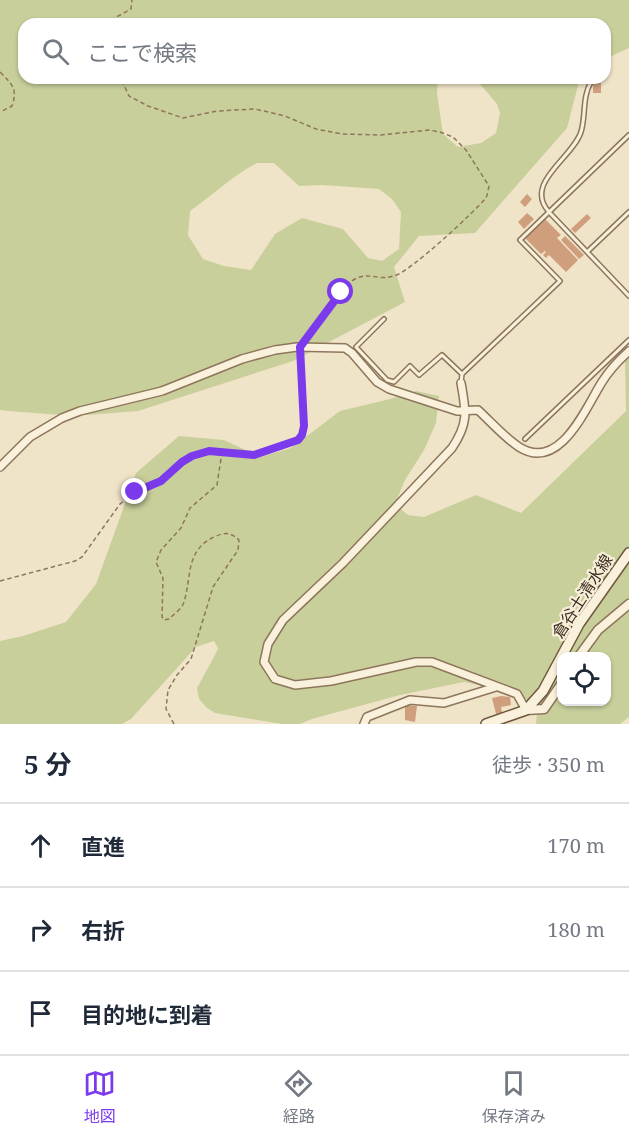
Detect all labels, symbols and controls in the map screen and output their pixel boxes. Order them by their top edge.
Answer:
search box [18,18,611,84]
icon: search [39,35,72,68]
text: ここで検索 [87,37,197,67]
route start [327,278,353,304]
route end [121,478,147,504]
street label: 倉谷土清水線 [547,550,617,642]
map controls [557,652,611,706]
button: locate [557,652,611,706]
text: 5 分 [24,746,71,782]
text: 徒歩 · 350 m [492,751,605,778]
icon: ahead [24,829,57,862]
text: 直進 [81,831,125,861]
text: 170 m [547,832,605,859]
icon: right [24,913,57,946]
text: 右折 [81,915,125,945]
text: 180 m [547,916,605,943]
icon: arrive [24,997,57,1030]
text: 目的地に到着 [81,999,213,1029]
tab: 地図 [83,1067,116,1127]
tab: 経路 [282,1067,315,1127]
tab: 保存済み [482,1067,546,1127]

